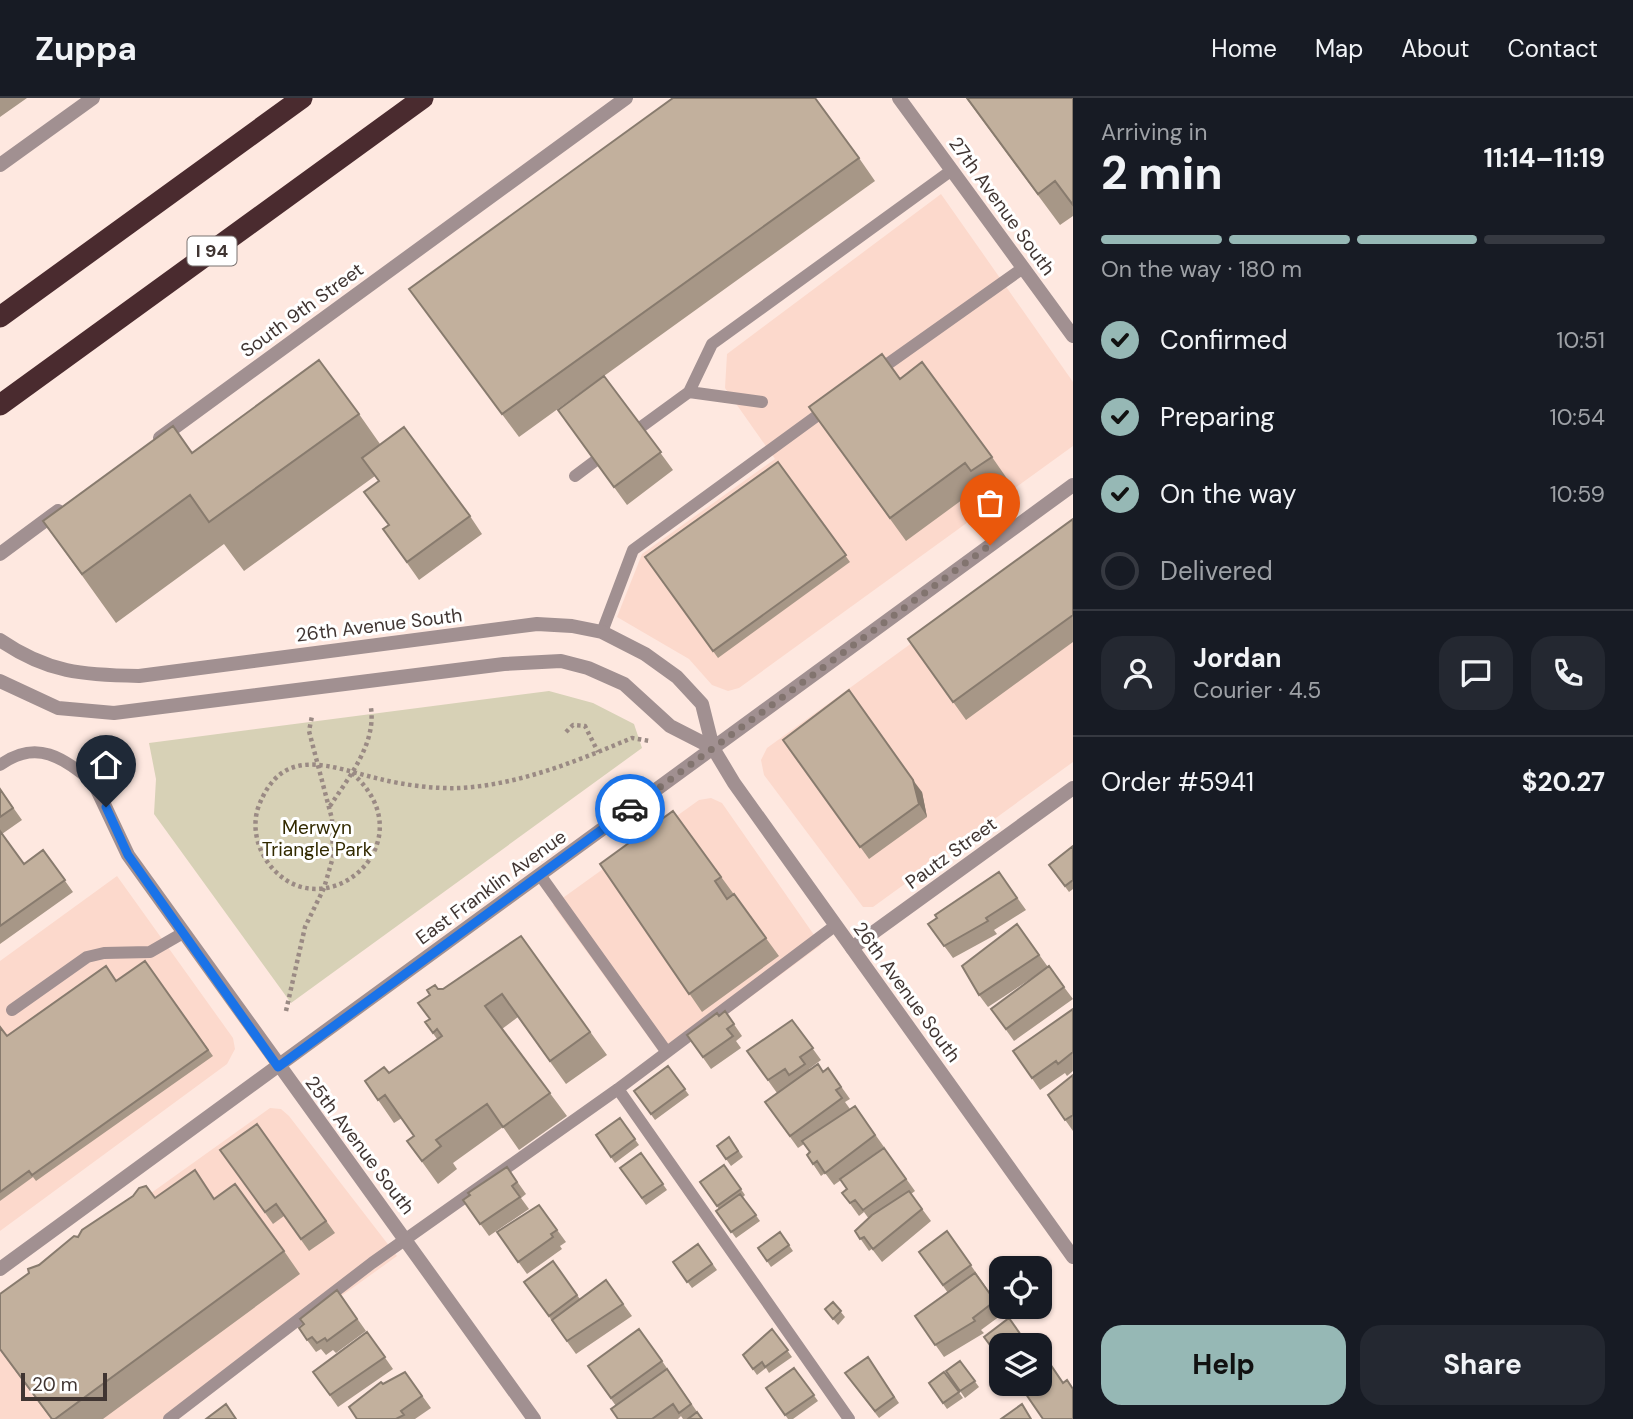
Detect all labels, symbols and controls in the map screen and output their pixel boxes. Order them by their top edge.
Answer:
text: Zuppa [35,27,137,70]
text: Home [1211,33,1277,64]
text: Map [1315,33,1363,64]
text: About [1401,33,1470,64]
text: Contact [1508,33,1598,64]
text: Arriving in [1101,117,1207,147]
street label: 27th Avenue South [943,132,1061,280]
text: 11:14–11:19 [1484,141,1605,175]
text: 2 min [1101,143,1223,203]
road number: I 94 [188,236,236,266]
text: On the way · 180 m [1101,254,1302,284]
street label: South 9th Street [236,257,368,363]
icon: check [1101,321,1139,359]
text: Confirmed [1160,323,1287,357]
text: 10:51 [1556,325,1605,355]
icon: check [1101,398,1139,436]
text: Preparing [1160,400,1275,434]
text: 10:54 [1549,402,1605,432]
pin [960,473,1020,545]
icon: check [1101,475,1139,513]
text: On the way [1160,477,1296,511]
text: 10:59 [1550,479,1605,509]
icon: bag [971,484,1009,522]
text: Delivered [1160,554,1273,588]
street label: 26th Avenue South [294,602,464,648]
button: person [1101,636,1175,710]
button: chat [1439,636,1513,710]
button: phone [1531,636,1605,710]
text: Jordan [1193,641,1282,675]
text: Courier · 4.5 [1193,675,1321,705]
pin [76,735,136,807]
icon: home [87,746,125,784]
text: Order #5941 [1101,765,1254,799]
text: $20.27 [1522,765,1605,799]
courier [595,774,665,844]
icon: car [611,790,649,828]
street label: Pautz Street [900,811,1002,895]
park label: Merwyn Triangle Park [262,815,373,862]
street label: East Franklin Avenue [411,824,571,950]
street label: 26th Avenue South [848,917,966,1067]
street label: 25th Avenue South [300,1071,420,1219]
map controls [989,1256,1052,1396]
button: locate [989,1256,1052,1319]
button: Help [1101,1325,1346,1405]
button: Share [1360,1325,1605,1405]
button: layers [989,1333,1052,1396]
scale bar [21,1370,107,1402]
text: 20 m [32,1372,78,1397]

